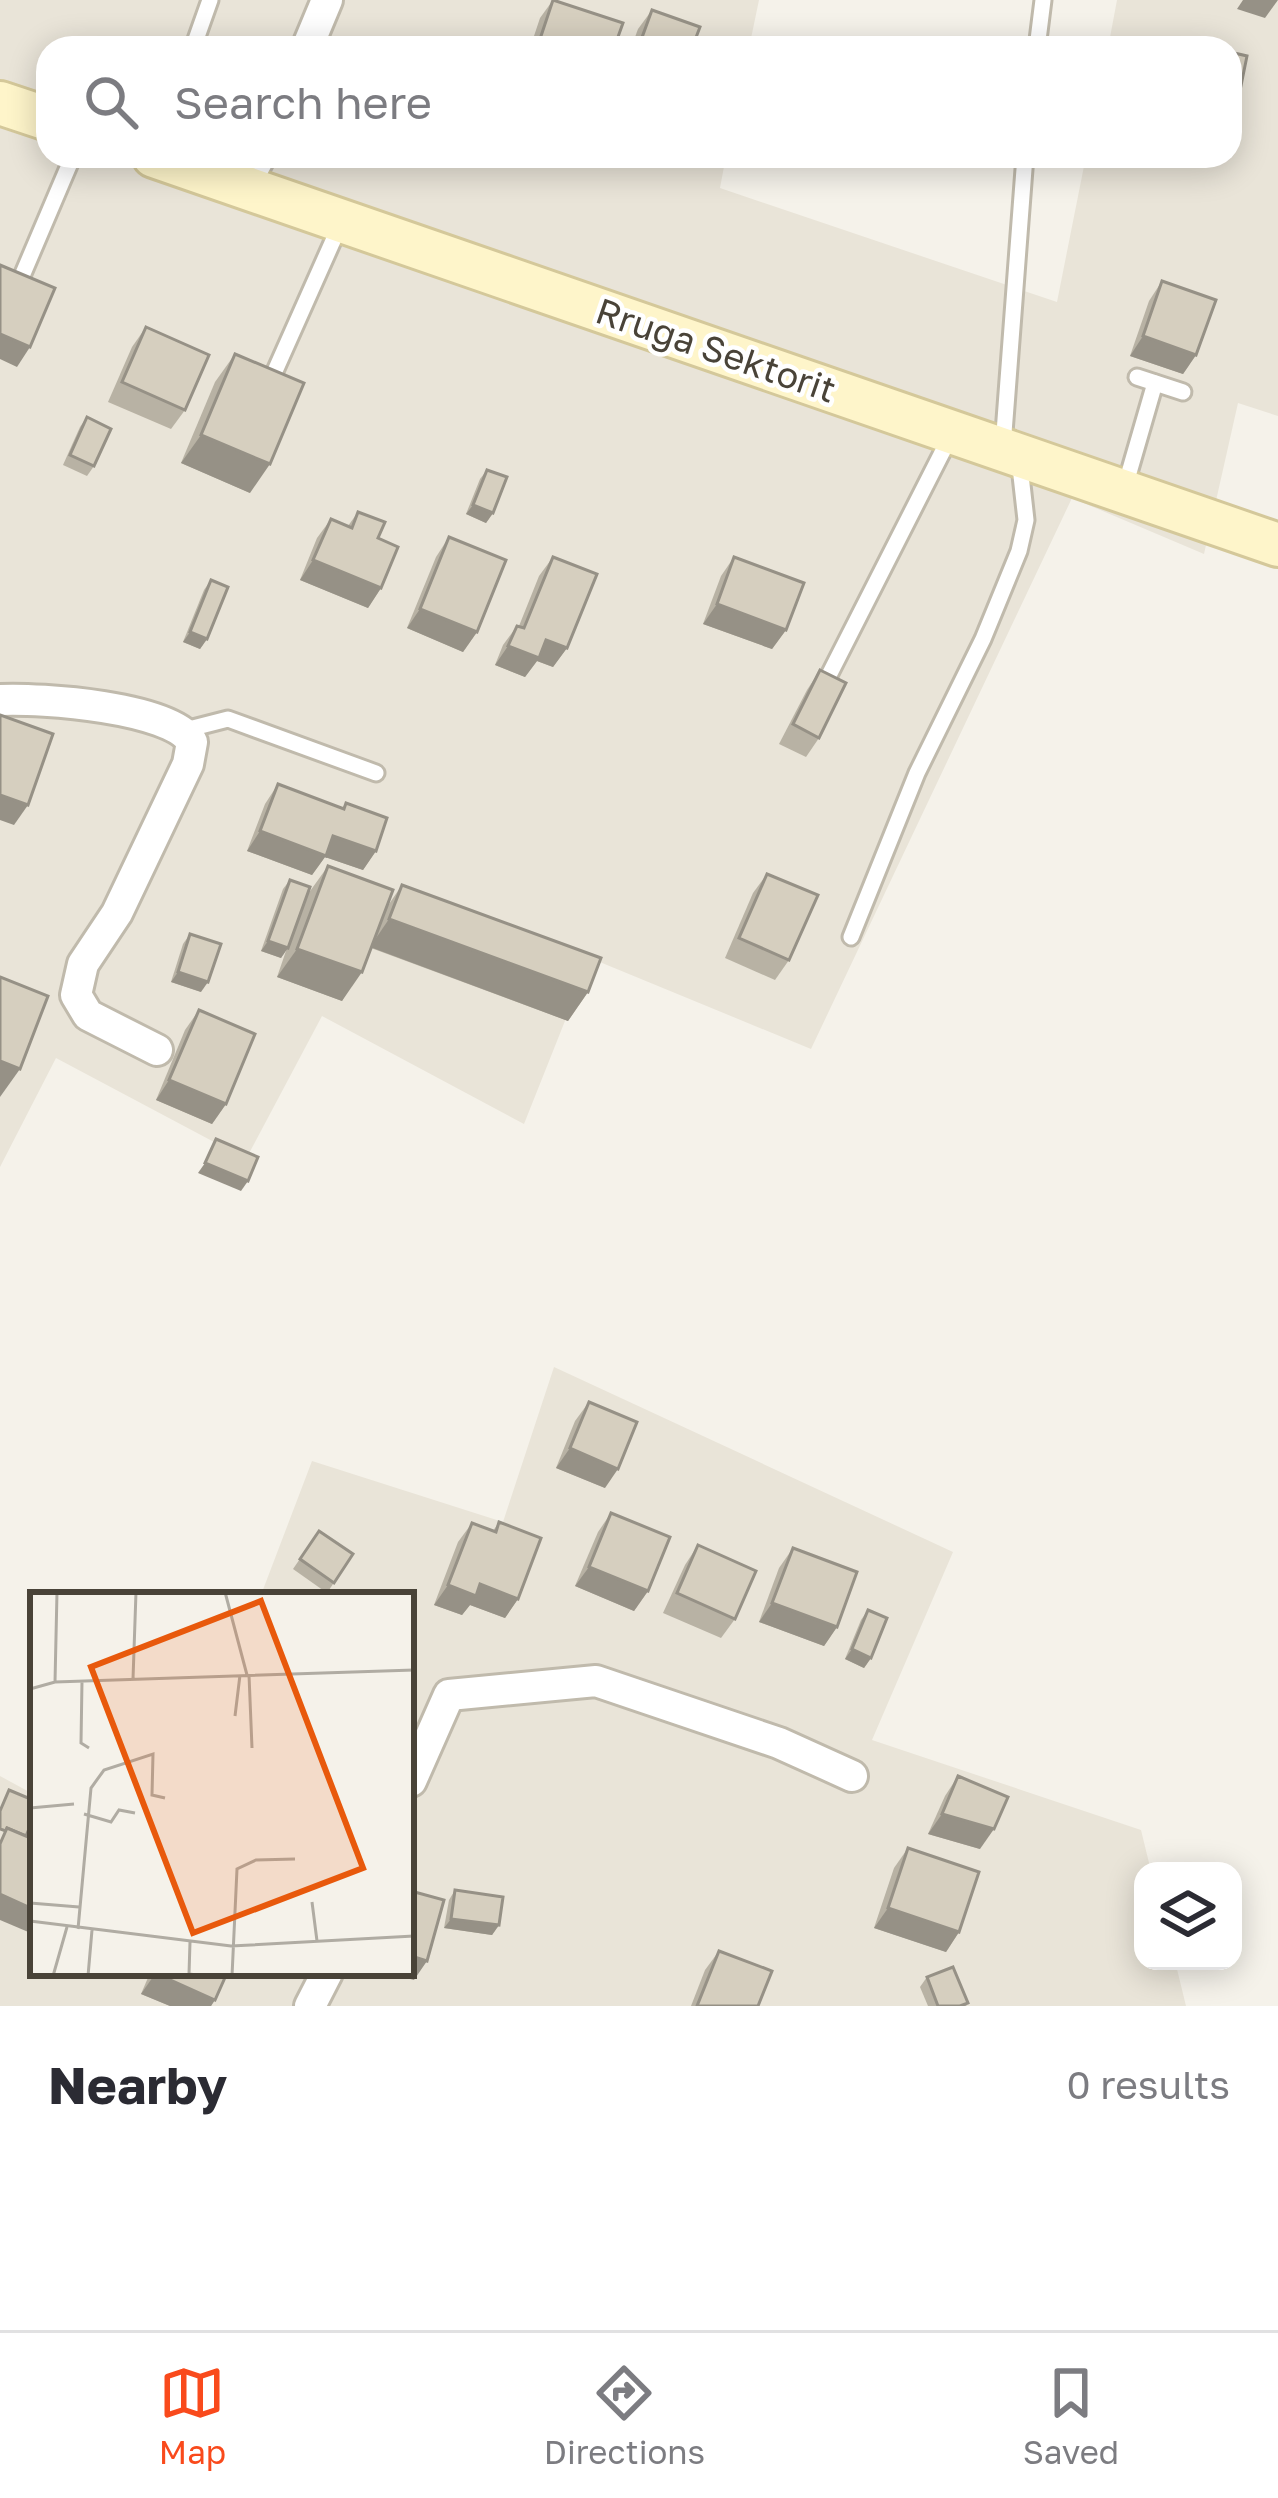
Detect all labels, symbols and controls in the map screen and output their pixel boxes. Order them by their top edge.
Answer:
search box [36,36,1242,168]
icon: search [78,69,144,135]
text: Search here [174,75,432,129]
street label: Rruga Sektorit [591,288,842,411]
inset map [30,1592,414,1976]
map controls [1134,1862,1242,1970]
button: layers [1134,1862,1242,1970]
text: Nearby [48,2054,227,2115]
text: 0 results [1066,2061,1230,2108]
tab: Map [159,2360,226,2471]
tab: Directions [544,2360,705,2471]
tab: Saved [1023,2360,1119,2471]

